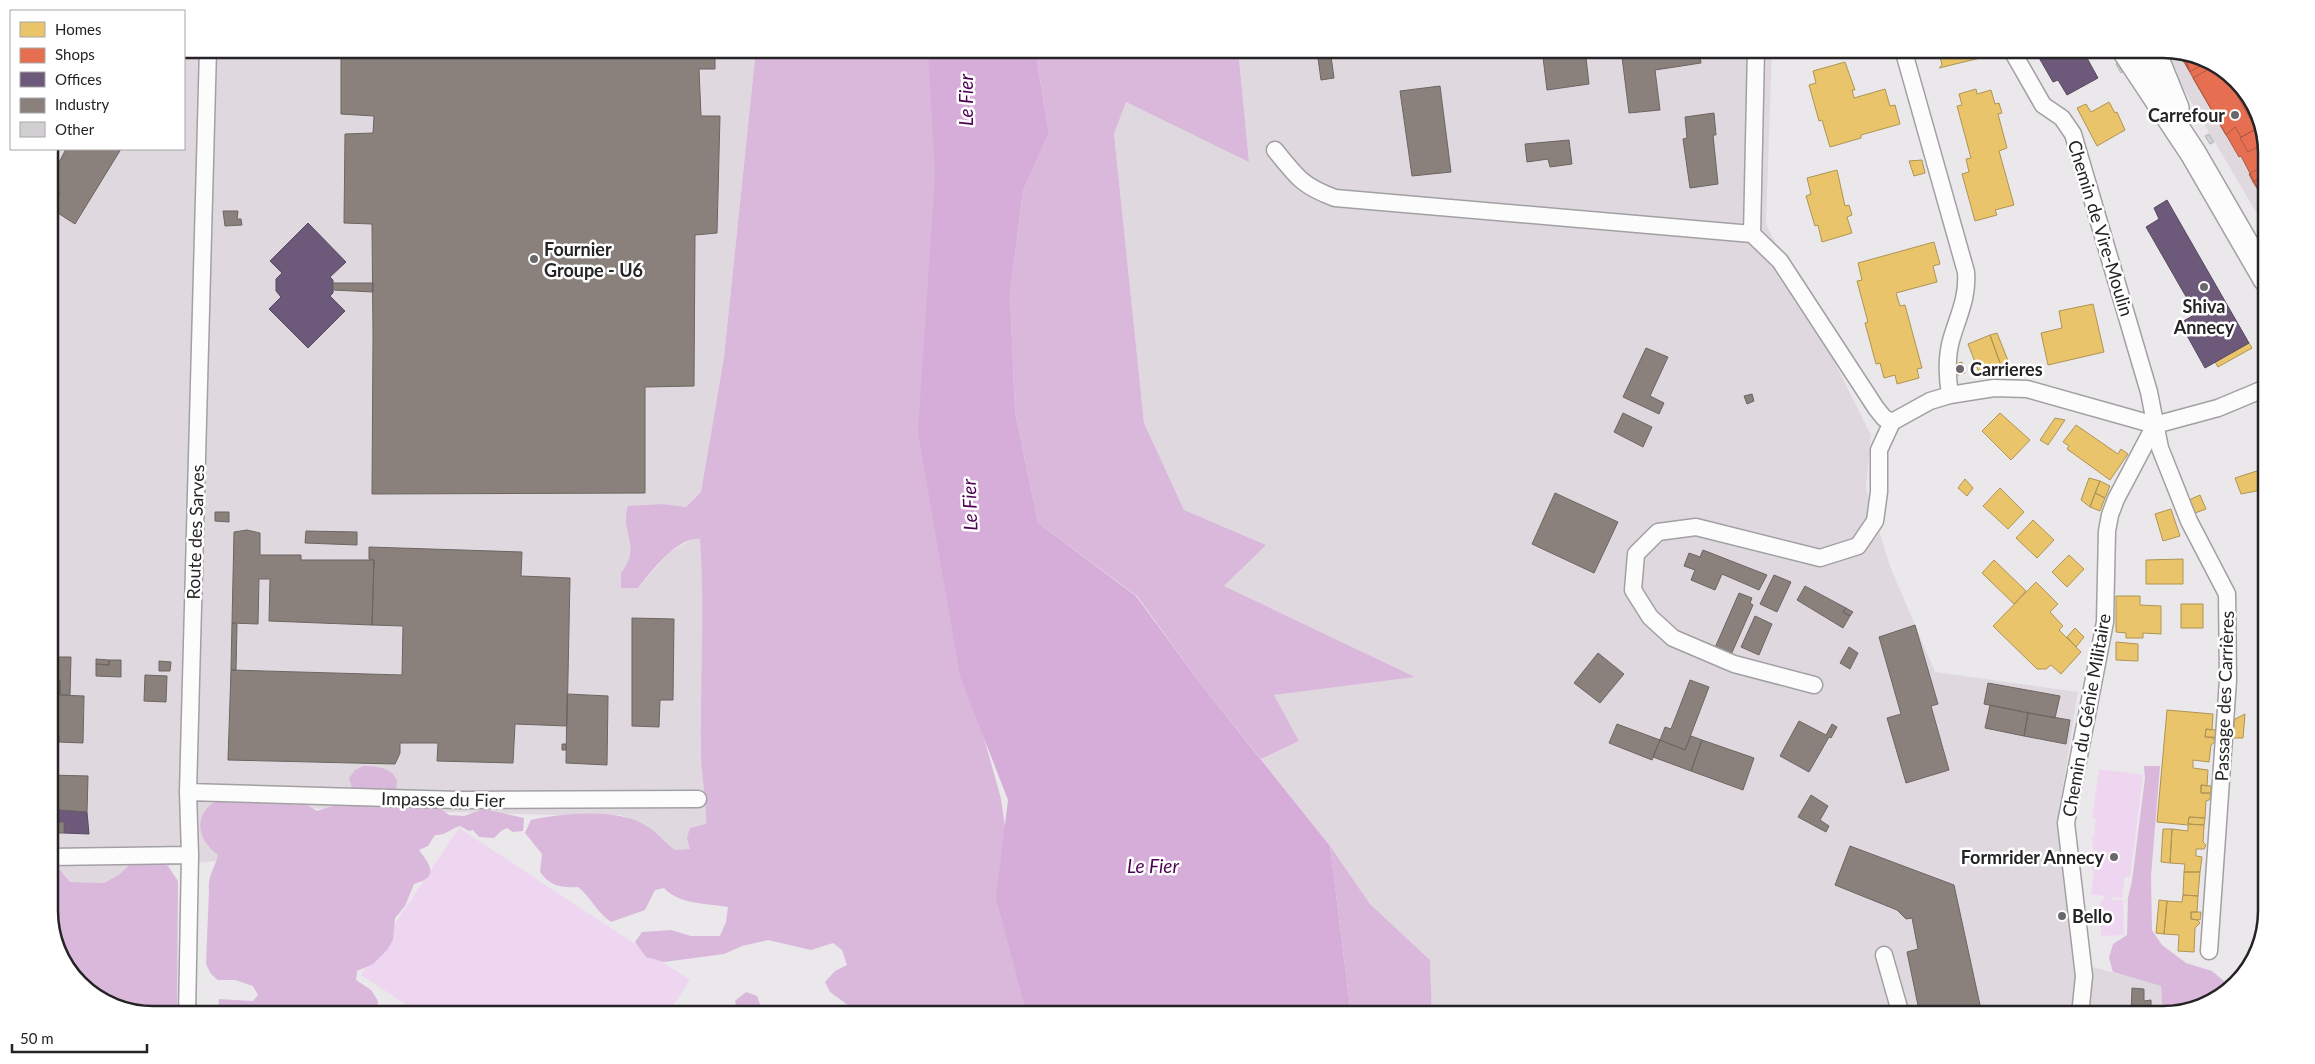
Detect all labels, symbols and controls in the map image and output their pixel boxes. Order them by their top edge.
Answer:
legend [10,10,185,150]
text: Homes [55,20,101,38]
text: Shops [55,45,95,63]
text: Offices [55,70,102,88]
water label: Le Fier [954,74,977,126]
text: Industry [55,95,110,113]
place label: Carrefour [2148,104,2225,126]
marker: Carrefour [2229,109,2241,121]
text: Other [55,120,95,138]
street label: Chemin de Vire-Moulin [2064,137,2138,319]
place label: Fournier Groupe - U6 [544,238,643,281]
marker: Fournier Groupe - U6 [528,253,540,265]
marker: Shiva Annecy [2198,281,2210,293]
place label: Shiva Annecy [2173,295,2235,338]
place label: Carrieres [1970,358,2043,380]
marker: Carrieres [1954,363,1966,375]
street label: Route des Sarves [182,464,208,600]
water label: Le Fier [957,478,981,531]
street label: Passage des Carrières [2210,610,2238,782]
street label: Chemin du Génie Militaire [2057,612,2115,818]
street label: Impasse du Fier [381,787,505,811]
place label: Formrider Annecy [1961,846,2104,868]
marker: Formrider Annecy [2108,851,2120,863]
water label: Le Fier [1127,854,1179,877]
place label: Bello [2072,905,2113,927]
marker: Bello [2056,910,2068,922]
scale bar [12,1022,148,1054]
text: 50 m [20,1029,54,1047]

